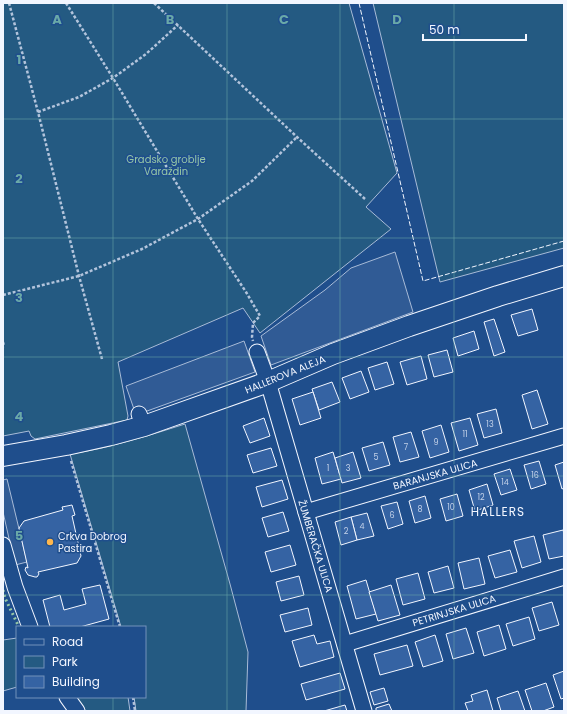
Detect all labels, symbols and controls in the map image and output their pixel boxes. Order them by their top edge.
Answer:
text: A [52,10,62,29]
text: B [166,10,175,29]
text: C [279,10,289,29]
text: D [392,10,402,29]
scale bar [423,16,526,42]
text: 50 m [429,21,460,38]
text: 1 [17,50,21,69]
park label: Gradsko groblje Varaždin [126,152,206,179]
text: 2 [15,169,23,188]
text: 3 [15,288,23,307]
street label: HALLEROVA ALEJA [243,351,328,397]
text: 4 [15,407,24,426]
house number: 13 [486,419,494,430]
house number: 11 [462,429,468,440]
house number: 9 [433,437,439,448]
house number: 7 [404,442,409,453]
house number: 5 [373,452,379,463]
street label: BARANJSKA ULICA [391,455,479,494]
house number: 1 [327,463,329,474]
house number: 3 [346,463,351,474]
house number: 16 [531,470,539,481]
house number: 14 [501,477,509,488]
house number: 12 [477,492,485,503]
street label: ŽUMBERAČKA ULICA [294,498,337,594]
house number: 10 [447,502,455,513]
district label: HALLERS [471,503,525,520]
house number: 8 [417,504,423,515]
house number: 6 [389,510,395,521]
house number: 4 [359,521,365,532]
text: 5 [15,526,23,545]
house number: 2 [344,526,349,537]
place label: Crkva Dobrog Pastira [58,529,127,556]
marker: Crkva Dobrog Pastira [45,537,55,547]
street label: PETRINJSKA ULICA [411,591,498,630]
legend [16,626,146,698]
text: Road [52,633,83,650]
text: Park [52,653,79,670]
text: Building [52,673,100,690]

